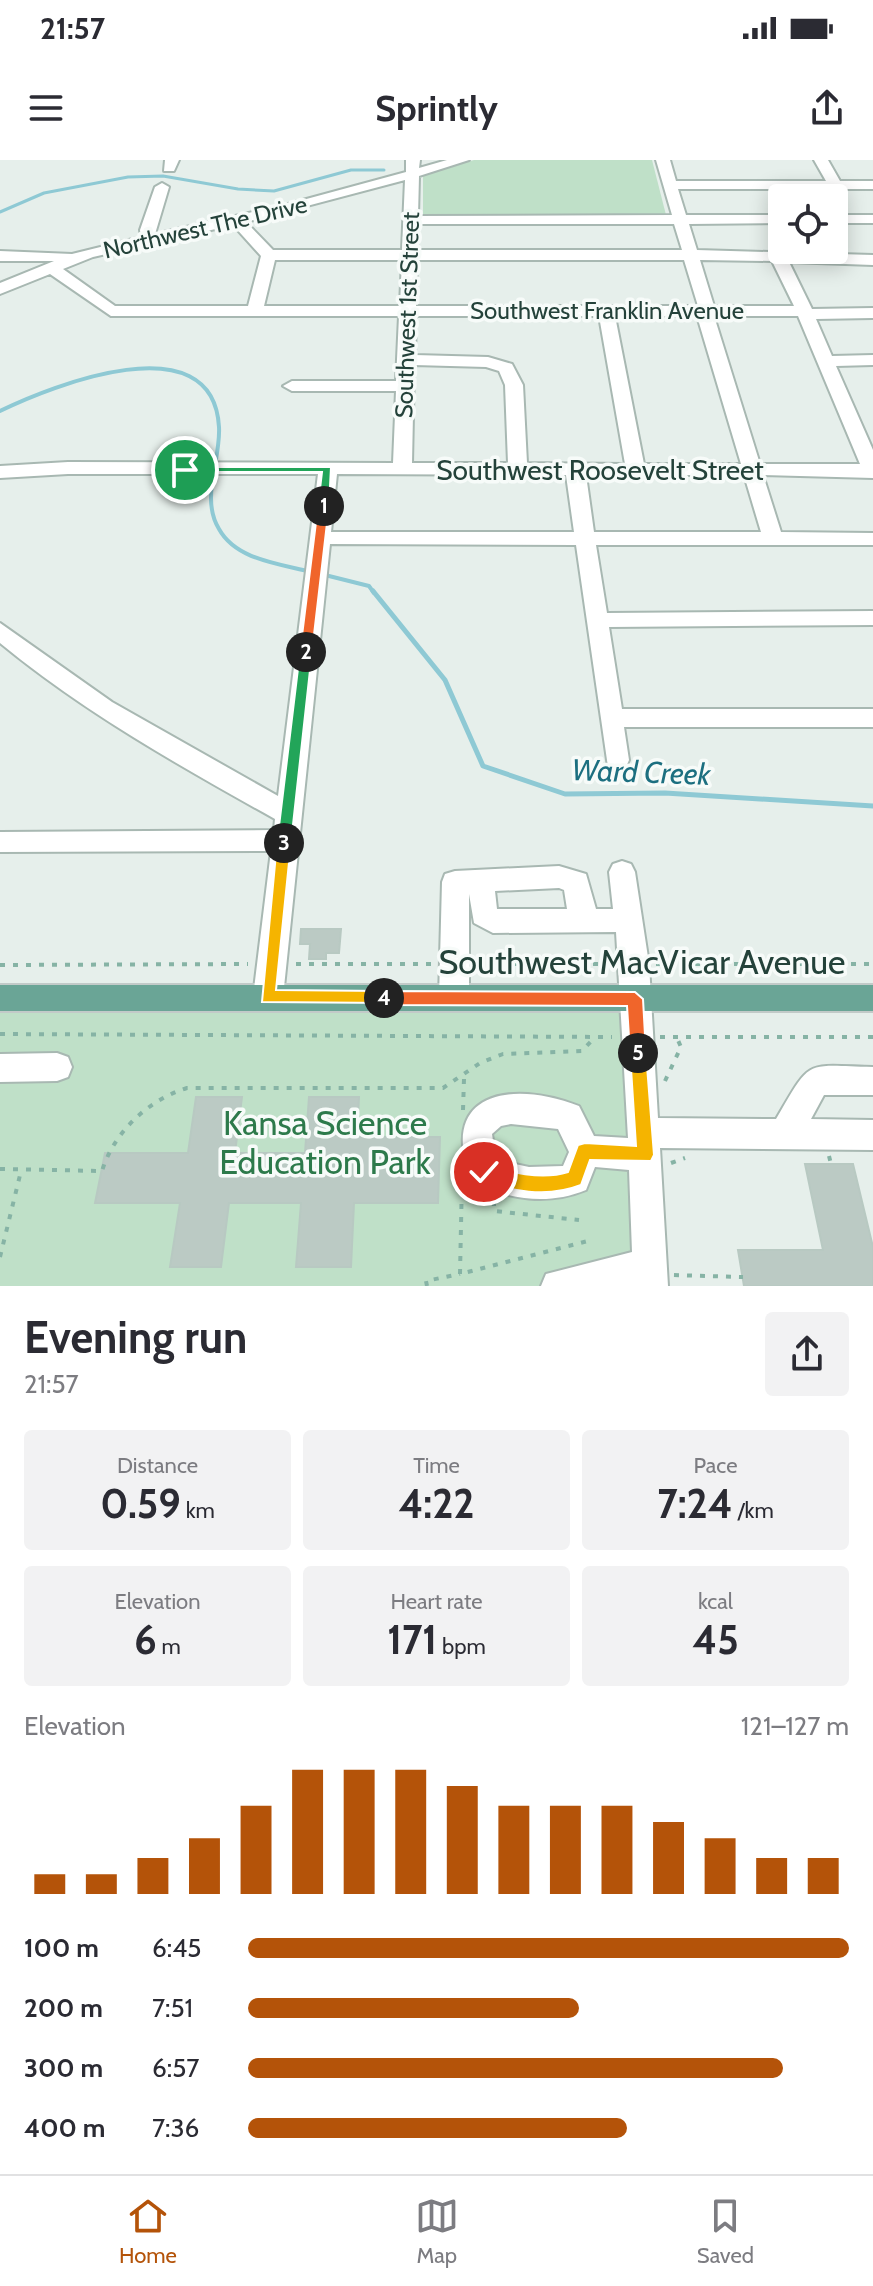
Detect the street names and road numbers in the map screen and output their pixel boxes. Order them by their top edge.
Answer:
street label: Northwest The Drive [100,189,310,265]
street label: Southwest 1st Street [389,211,425,419]
street label: Southwest Franklin Avenue [470,296,744,325]
street label: Southwest Roosevelt Street [436,453,764,487]
street label: Southwest MacVicar Avenue [439,941,845,983]

